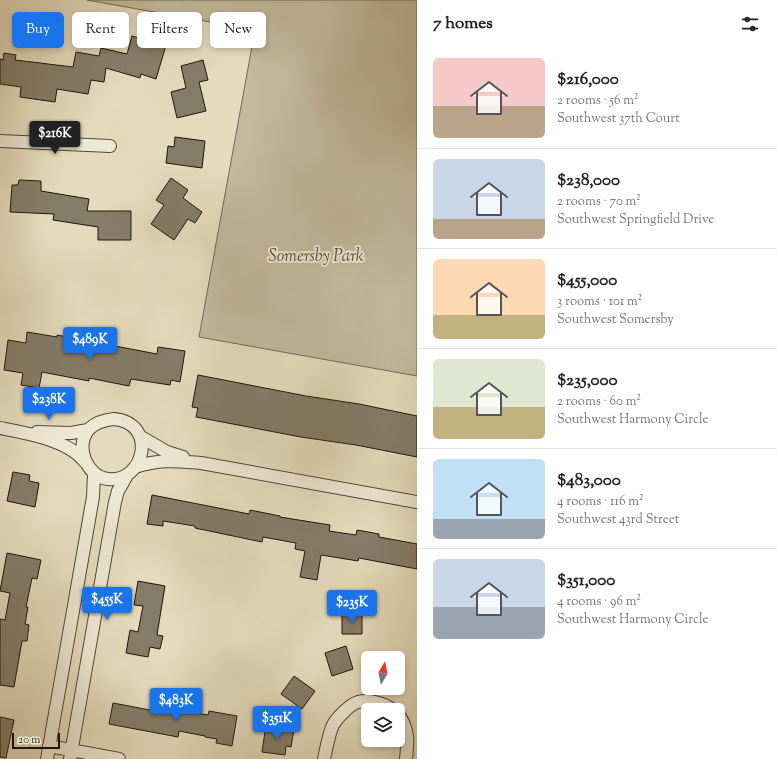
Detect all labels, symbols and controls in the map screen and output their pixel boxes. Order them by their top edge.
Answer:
chip: Buy [12,12,64,48]
chip: Rent [72,12,129,48]
chip: Filters [137,12,202,48]
chip: New [210,12,266,48]
text: 7 homes [433,12,493,36]
icon: filters [739,13,761,35]
text: $216,000 [557,68,619,92]
icon: home [465,74,513,122]
text: 2 rooms · 56 m² [557,92,638,110]
text: Southwest 37th Court [557,110,680,128]
pin: $216K [27,121,83,155]
text: $216K [38,125,72,143]
text: $238,000 [557,169,620,193]
icon: home [465,175,513,223]
text: 2 rooms · 70 m² [557,193,641,211]
text: Southwest Springfield Drive [557,211,714,229]
park label: Somersby Park [269,245,364,269]
text: $455,000 [557,269,617,293]
icon: home [465,275,513,323]
text: 3 rooms · 101 m² [557,293,642,311]
text: Southwest Somersby [557,311,674,329]
pin: $489K [62,327,118,361]
text: $489K [72,331,108,349]
text: $235,000 [557,369,617,393]
icon: home [465,375,513,423]
pin: $238K [21,387,77,421]
text: $238K [32,391,66,409]
text: 2 rooms · 60 m² [557,393,641,411]
text: Southwest Harmony Circle [557,411,708,429]
text: $483,000 [557,469,621,493]
icon: home [465,475,513,523]
text: 4 rooms · 116 m² [557,493,643,511]
text: Southwest 43rd Street [557,511,679,529]
text: $351,000 [557,569,615,593]
icon: home [465,575,513,623]
pin: $455K [79,587,135,621]
pin: $235K [324,590,380,624]
text: $455K [91,591,123,609]
text: 4 rooms · 96 m² [557,593,641,611]
text: $235K [336,594,368,612]
text: Southwest Harmony Circle [557,611,708,629]
north arrow [361,651,405,695]
map controls [361,651,405,747]
pin: $483K [148,688,204,722]
text: $483K [159,692,193,710]
button: layers [361,703,405,747]
pin: $351K [249,706,305,740]
text: $351K [262,710,292,728]
scale bar [12,731,60,750]
text: 20 m [18,732,40,748]

